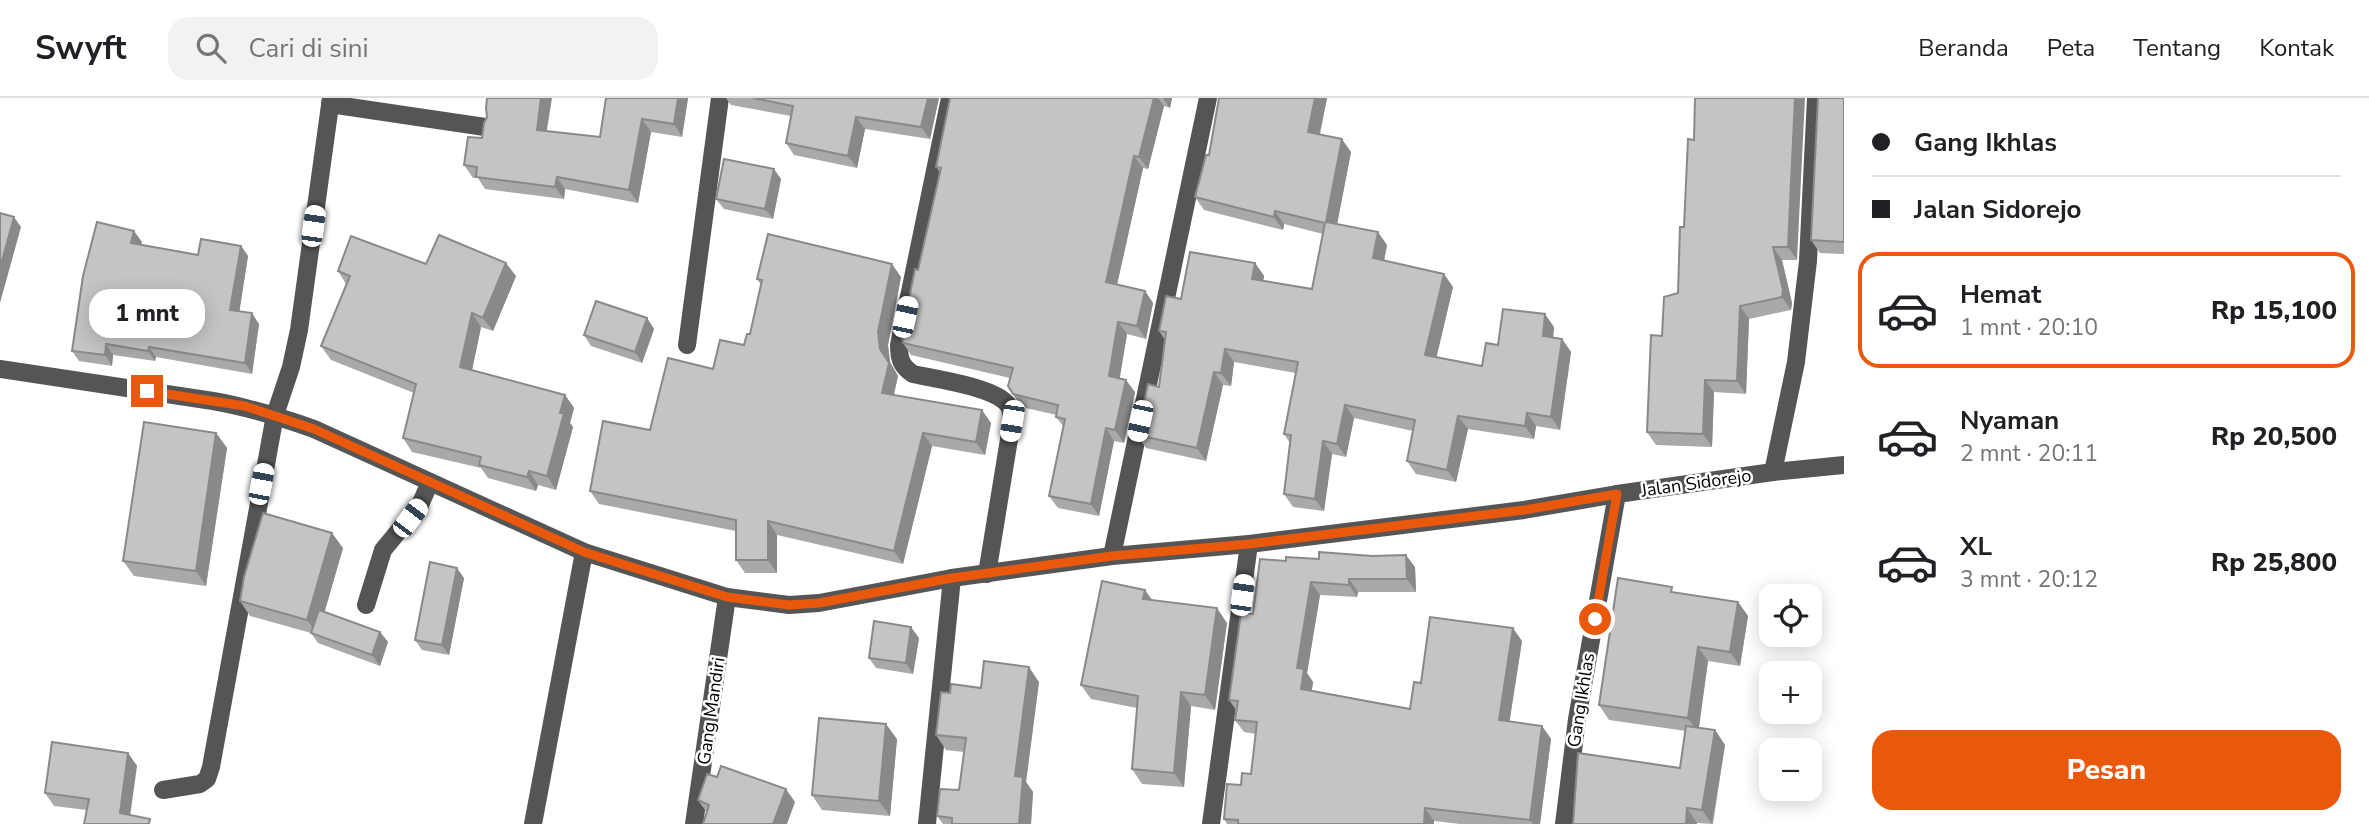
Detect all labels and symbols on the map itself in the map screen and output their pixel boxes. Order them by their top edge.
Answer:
car [300,204,327,248]
callout: 1 mnt [89,289,205,338]
car [891,294,920,340]
route end [131,375,163,407]
car [1126,398,1155,444]
car [999,399,1026,443]
car [247,461,276,507]
street label: Jalan Sidorejo [1638,463,1753,503]
car [389,495,432,541]
car [1229,573,1256,617]
route start [1579,603,1611,635]
street label: Gang Ikhlas [1562,651,1600,749]
street label: Gang Mandiri [692,656,730,766]

